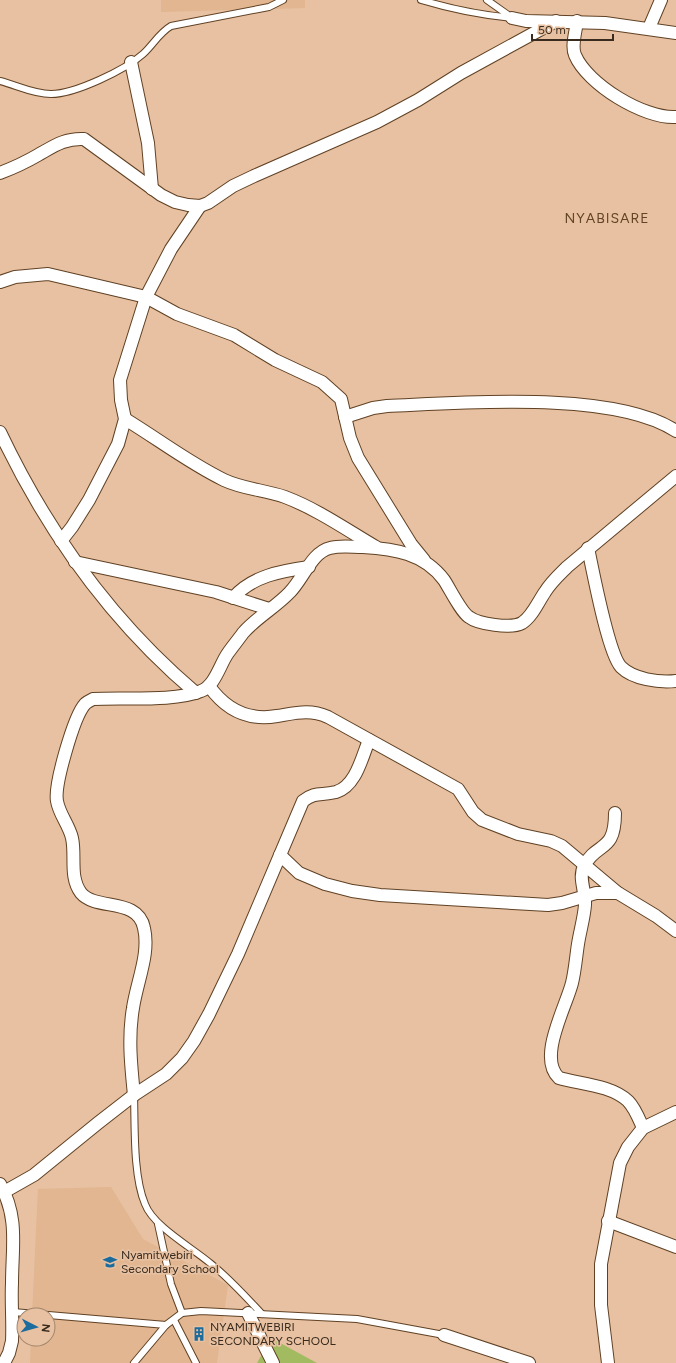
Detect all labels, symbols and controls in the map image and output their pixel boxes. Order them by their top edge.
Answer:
scale bar [532,16,613,42]
text: 50 m [538,23,566,37]
district label: NYABISARE [564,210,650,227]
place label: Nyamitwebiri Secondary School [121,1248,219,1276]
school or university icon: Nyamitwebiri Secondary School [102,1254,118,1270]
north arrow [16,1307,56,1347]
place label: NYAMITWEBIRI SECONDARY SCHOOL [210,1320,336,1348]
text: N [39,1323,52,1333]
building icon: NYAMITWEBIRI SECONDARY SCHOOL [191,1326,207,1342]

